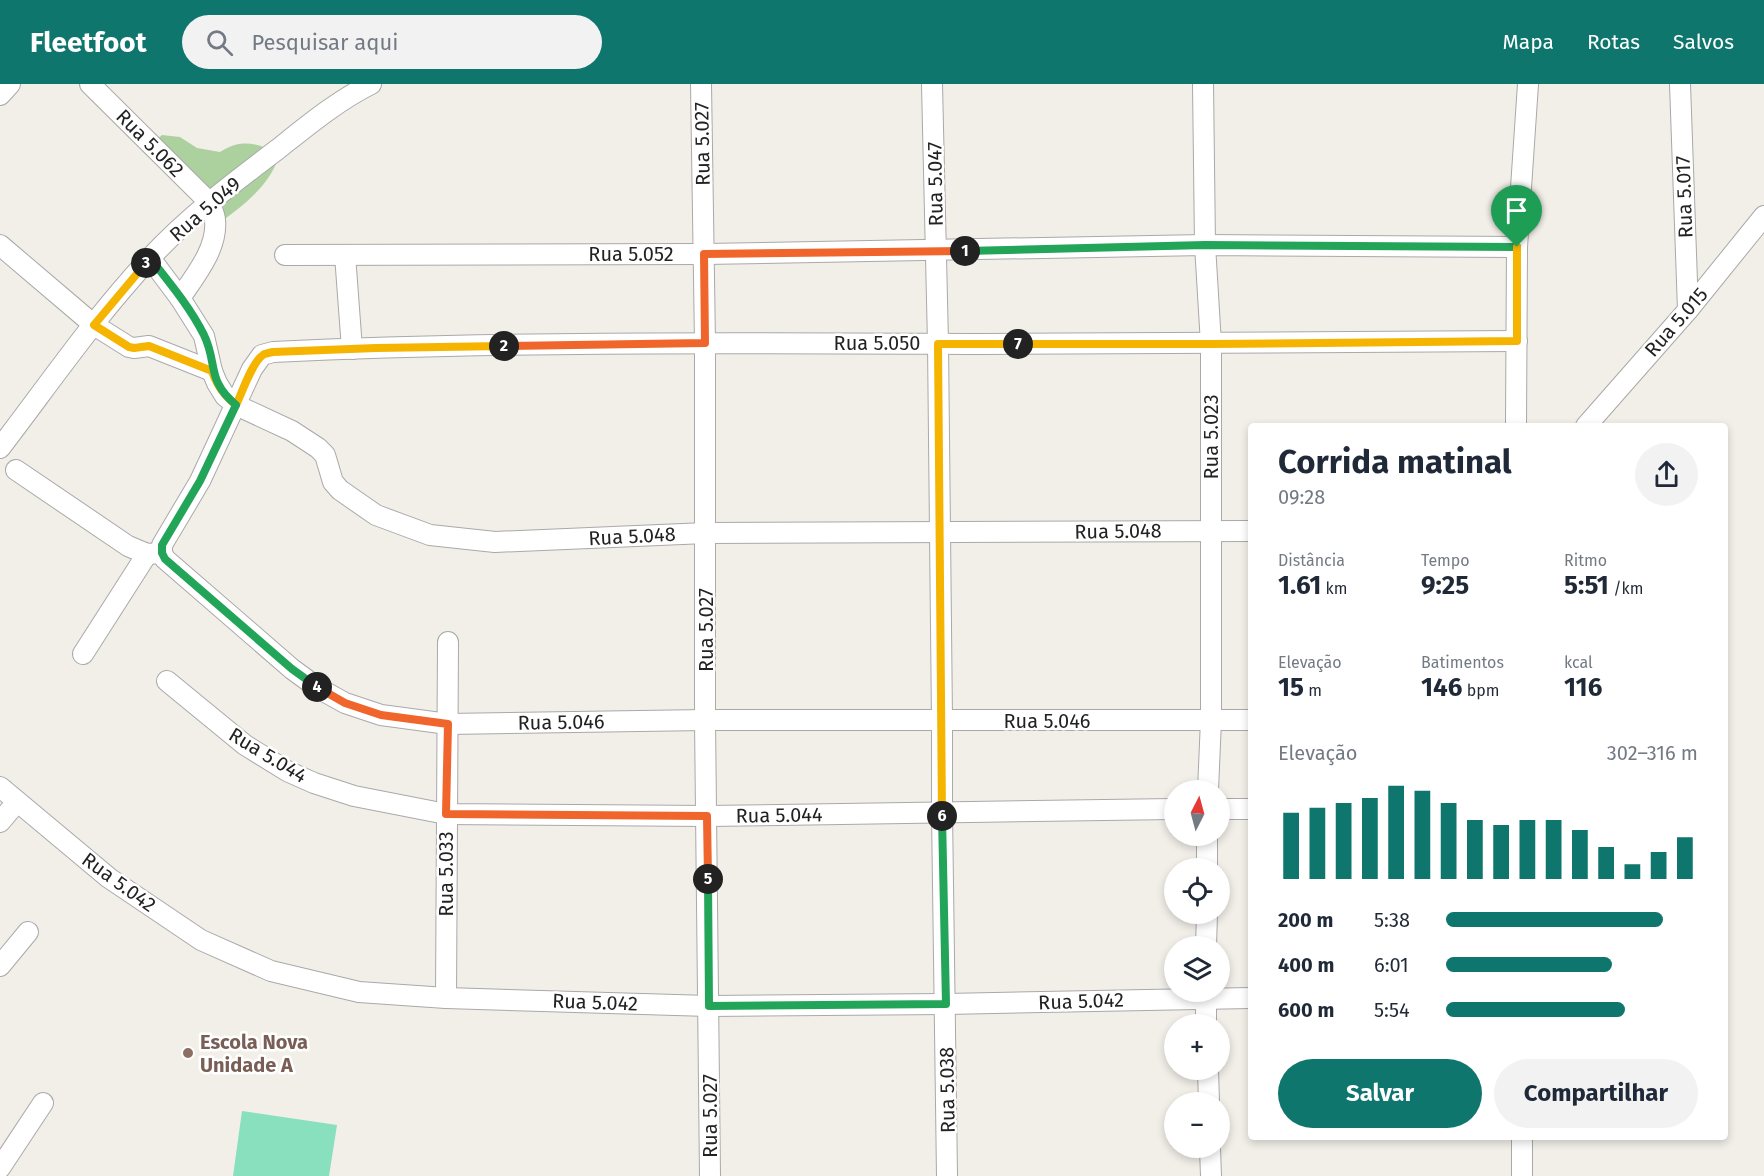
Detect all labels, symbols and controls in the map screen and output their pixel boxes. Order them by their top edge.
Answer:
search box [182,15,602,69]
text: Fleetfoot [30,26,146,59]
icon: search [203,26,236,59]
text: Pesquisar aqui [251,29,398,56]
text: Mapa [1503,29,1554,55]
text: Rotas [1587,29,1640,55]
text: Salvos [1673,29,1734,55]
street label: Rua 5.027 [689,102,715,186]
street label: Rua 5.062 [111,104,189,182]
street label: Rua 5.047 [922,141,948,227]
street label: Rua 5.017 [1671,155,1697,239]
street label: Rua 5.049 [165,172,245,246]
pin [1491,185,1542,247]
icon: arrive [1500,194,1533,227]
pin: 1 [950,236,980,266]
text: 1 [961,241,969,260]
street label: Rua 5.052 [588,242,674,266]
pin: 3 [131,248,161,278]
text: 3 [142,253,150,272]
street label: Rua 5.015 [1639,282,1713,362]
pin: 7 [1003,329,1033,359]
pin: 2 [489,331,519,361]
street label: Rua 5.050 [834,331,920,355]
text: 7 [1014,334,1022,353]
text: 2 [500,336,508,355]
street label: Rua 5.023 [1199,394,1223,480]
text: Corrida matinal [1278,442,1512,482]
button: share [1635,443,1698,506]
text: 09:28 [1278,485,1325,509]
street label: Rua 5.048 [1074,518,1162,544]
street label: Rua 5.048 [588,522,676,550]
text: Distância [1278,551,1345,570]
text: Tempo [1421,551,1470,570]
text: Ritmo [1564,551,1607,570]
text: 1.61 [1278,570,1321,601]
text: 9:25 [1421,570,1469,601]
text: 5:51 [1564,570,1609,601]
text: km [1321,579,1347,598]
text: /km [1609,579,1643,598]
street label: Rua 5.027 [694,588,718,672]
text: Elevação [1278,653,1342,672]
text: Batimentos [1421,653,1504,672]
text: kcal [1564,653,1593,672]
pin: 4 [302,672,332,702]
text: 15 [1278,672,1304,703]
text: 146 [1421,672,1462,703]
text: 116 [1564,672,1602,703]
text: 4 [312,677,322,696]
text: m [1304,681,1322,700]
text: bpm [1462,681,1499,700]
street label: Rua 5.046 [517,709,605,735]
street label: Rua 5.046 [1004,709,1090,733]
street label: Rua 5.044 [225,722,312,788]
text: Elevação [1278,741,1357,765]
text: 302–316 m [1607,741,1698,765]
north arrow [1164,780,1230,846]
map controls [1164,780,1230,1158]
pin: 6 [927,801,957,831]
street label: Rua 5.044 [735,802,823,828]
text: 6 [937,806,947,825]
street label: Rua 5.033 [434,831,458,917]
street label: Rua 5.042 [77,847,161,917]
button: locate [1164,858,1230,924]
pin: 5 [693,864,723,894]
text: 5 [704,869,712,888]
text: 200 m [1278,908,1333,932]
text: 5:38 [1374,908,1410,932]
button: layers [1164,936,1230,1002]
text: 400 m [1278,953,1334,977]
text: 6:01 [1374,953,1409,977]
street label: Rua 5.042 [1038,988,1124,1014]
street label: Rua 5.042 [552,989,638,1015]
text: 600 m [1278,998,1334,1022]
text: 5:54 [1374,998,1410,1022]
button: + [1164,1014,1230,1080]
place label: Escola Nova Unidade A [200,1030,308,1077]
marker: Escola Nova Unidade A [181,1046,195,1060]
street label: Rua 5.038 [934,1047,960,1133]
button: Salvar [1278,1059,1482,1128]
button: Compartilhar [1494,1059,1698,1128]
street label: Rua 5.027 [698,1074,722,1158]
button: − [1164,1092,1230,1158]

